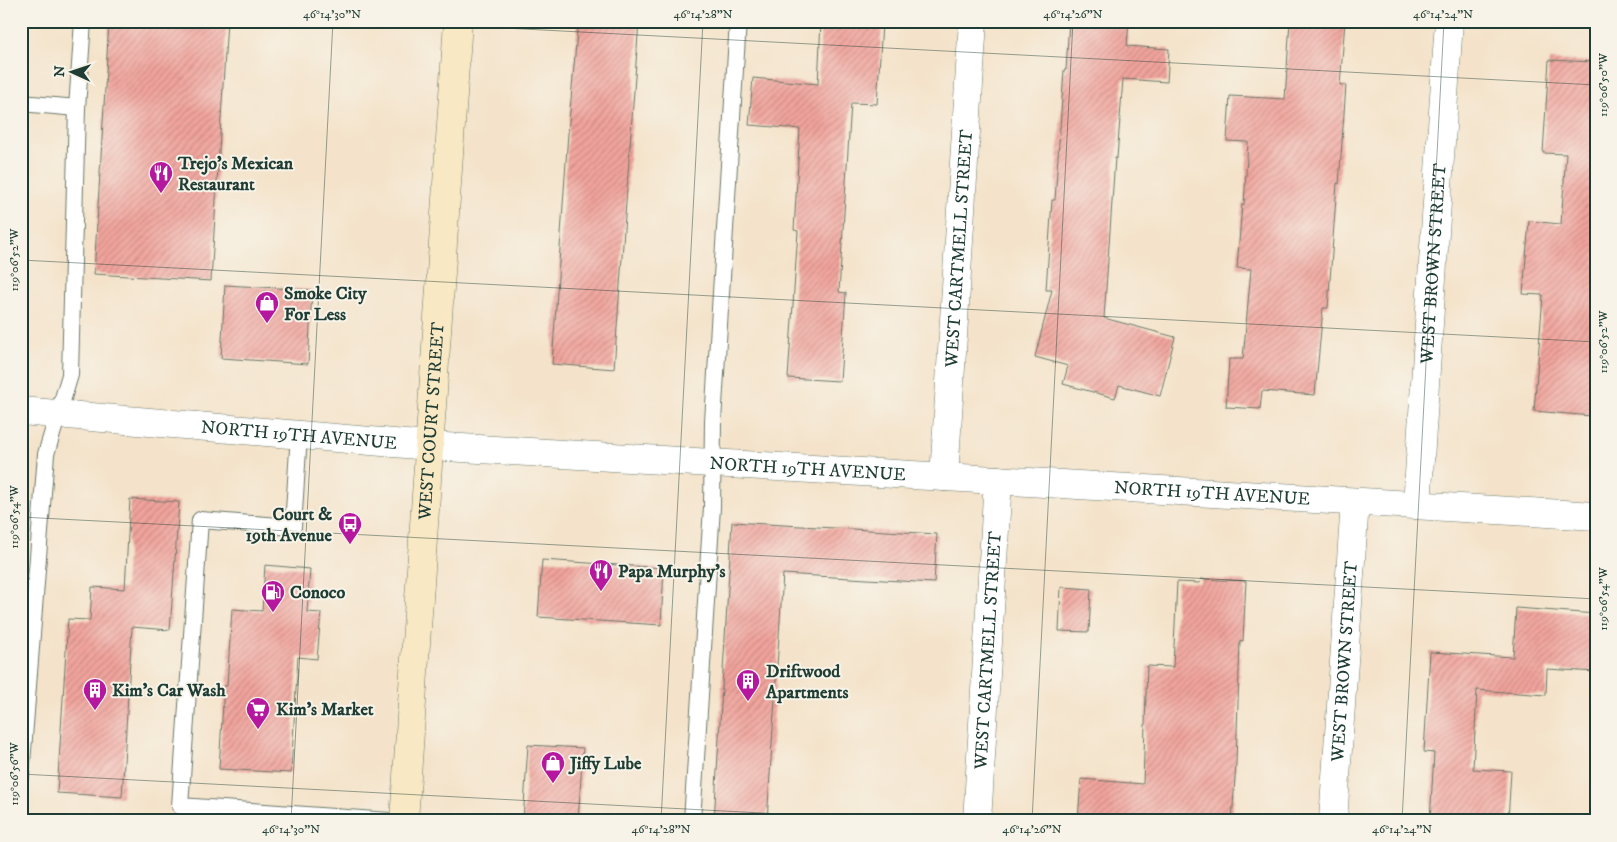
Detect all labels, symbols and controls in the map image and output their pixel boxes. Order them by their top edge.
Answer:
text: 46°14'30"N [303,7,361,22]
text: 46°14'28"N [673,7,733,22]
text: 46°14'26"N [1043,7,1103,22]
text: 46°14'24"N [1413,7,1473,22]
north arrow [48,48,98,98]
text: 119°06'50"W [1596,52,1611,117]
text: N [51,65,69,78]
street label: WEST CARTMELL STREET [941,128,978,369]
place label: Trejo's Mexican Restaurant [177,153,294,196]
restaurant icon: Trejo's Mexican Restaurant [148,160,174,194]
street label: WEST BROWN STREET [1416,162,1452,366]
text: 119°06'52"W [7,227,22,292]
place label: Smoke City For Less [284,283,367,326]
shop icon: Smoke City For Less [254,290,280,324]
text: 119°06'52"W [1596,309,1611,374]
street label: WEST COURT STREET [414,321,450,522]
street label: NORTH 19TH AVENUE [200,416,398,455]
street label: NORTH 19TH AVENUE [709,453,907,487]
street label: NORTH 19TH AVENUE [1113,477,1311,511]
text: 119°06'54"W [7,484,22,549]
place label: Court & 19th Avenue [245,504,333,547]
bus stop icon: Court & 19th Avenue [337,511,363,545]
street label: WEST CARTMELL STREET [970,530,1007,771]
restaurant icon: Papa Murphy's [588,558,614,592]
street label: WEST BROWN STREET [1327,560,1363,764]
place label: Papa Murphy's [618,561,726,583]
text: 119°06'54"W [1596,566,1611,631]
fuel station icon: Conoco [260,579,286,613]
place label: Conoco [290,582,346,604]
place label: Driftwood Apartments [765,661,849,704]
building icon: Driftwood Apartments [735,668,761,702]
building icon: Kim's Car Wash [82,677,108,711]
place label: Kim's Car Wash [112,680,226,702]
supermarket icon: Kim's Market [245,696,271,730]
place label: Kim's Market [276,699,374,721]
text: 119°06'56"W [7,741,22,806]
shop icon: Jiffy Lube [540,750,566,784]
place label: Jiffy Lube [568,753,642,775]
text: 46°14'30"N [262,822,320,837]
text: 46°14'28"N [631,822,691,837]
text: 46°14'26"N [1002,822,1062,837]
text: 46°14'24"N [1372,822,1432,837]

